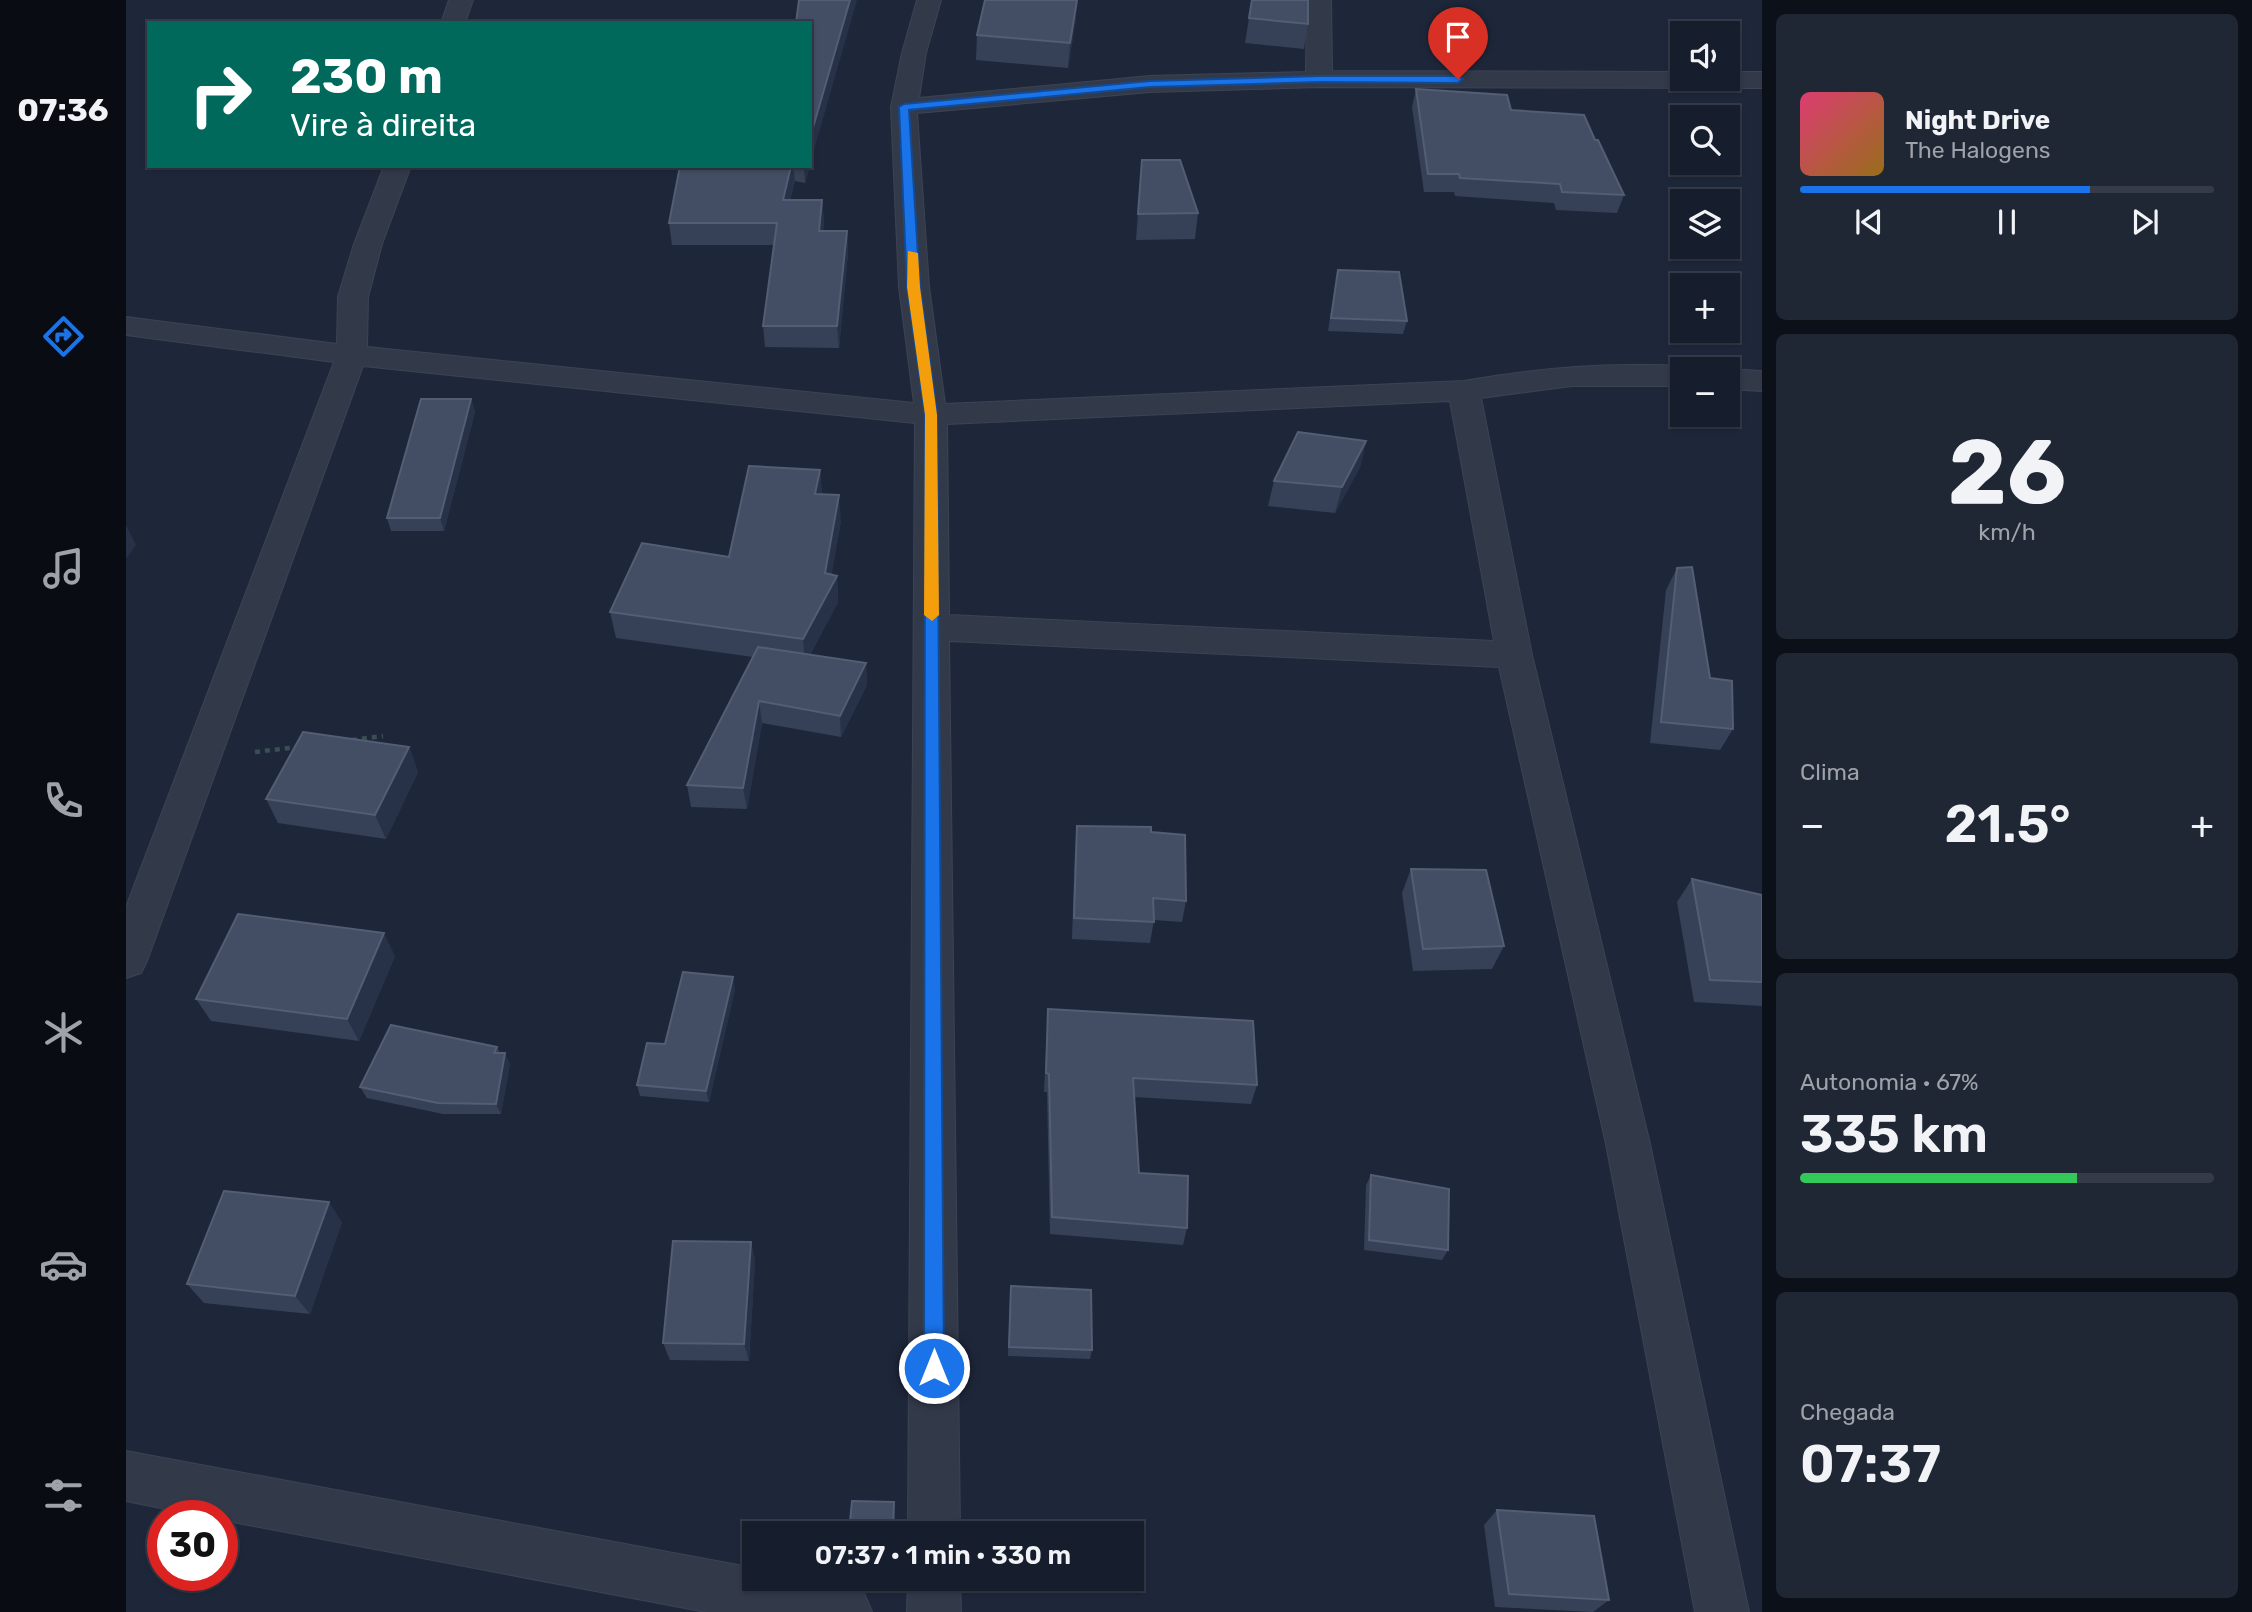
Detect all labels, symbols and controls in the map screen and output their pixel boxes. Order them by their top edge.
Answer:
pin [1428,7,1488,79]
icon: arrive [1439,18,1477,56]
map controls [1670,21,1740,427]
button: sound [1670,21,1740,91]
text: 230 m [290,47,443,105]
icon: right [175,49,266,140]
text: 07:36 [17,91,109,129]
button: search [1670,105,1740,175]
text: Night Drive [1905,105,2050,136]
text: Vire à direita [290,106,476,144]
text: The Halogens [1905,136,2051,164]
button: layers [1670,189,1740,259]
icon: previous [1850,203,1888,241]
icon: pause [1988,203,2026,241]
icon: next [2126,203,2164,241]
button: + [1670,273,1740,343]
icon: directions [39,312,88,361]
button: − [1670,357,1740,427]
text: 26 [1948,418,2066,526]
text: km/h [1978,518,2036,546]
icon: music [39,544,88,593]
text: Clima [1800,758,1860,786]
icon: phone [39,776,88,825]
text: 21.5° [1944,793,2071,855]
text: − [1800,802,1825,848]
text: + [2190,802,2214,848]
icon: climate [39,1008,88,1057]
text: Autonomia · 67% [1800,1068,1978,1096]
text: 335 km [1800,1103,1988,1165]
icon: car [39,1240,88,1289]
position arrow [897,1331,971,1405]
text: Chegada [1800,1398,1895,1426]
text: 07:37 [1800,1433,1941,1495]
icon: filters [39,1471,88,1520]
speed limit sign: 30 [147,1500,238,1591]
text: 07:37 · 1 min · 330 m [815,1540,1071,1571]

